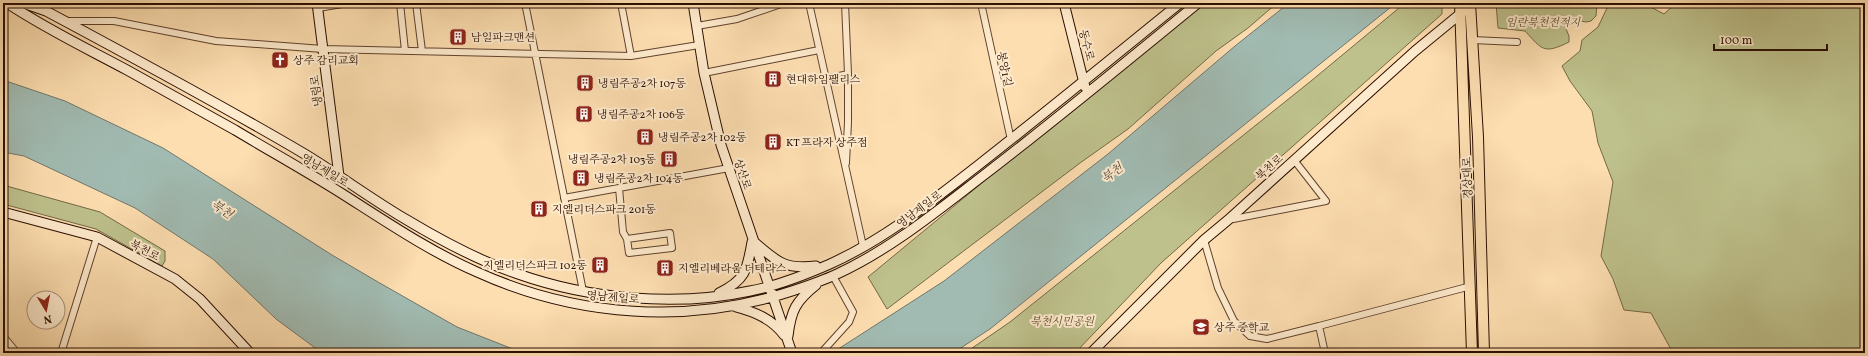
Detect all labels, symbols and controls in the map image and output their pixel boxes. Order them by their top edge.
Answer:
park label: 임란북천전적지 [1506,16,1582,31]
scale bar [1714,26,1827,52]
building icon: 남일파크맨션 [448,27,468,47]
street label: 동수로 [1074,28,1097,63]
place label: 남일파크맨션 [471,31,535,46]
text: 100 m [1720,33,1753,49]
church icon: 상주 감리교회 [270,50,290,70]
street label: 봉양1길 [992,50,1015,89]
place label: 상주 감리교회 [293,54,359,69]
building icon: 현대하임팰리스 [763,69,783,89]
building icon: 냉림주공2차 107동 [575,73,595,93]
place label: 현대하임팰리스 [786,73,861,88]
street label: 냉림로 [308,74,327,108]
place label: 냉림주공2차 107동 [598,77,686,92]
building icon: 냉림주공2차 106동 [574,104,594,124]
place label: 냉림주공2차 106동 [597,108,686,123]
building icon: 냉림주공2차 102동 [635,127,655,147]
place label: 냉림주공2차 102동 [658,131,747,146]
building icon: KT 프라자 상주점 [763,132,783,152]
place label: KT 프라자 상주점 [786,136,868,151]
building icon: 냉림주공2차 103동 [659,149,679,169]
street label: 영남제일로 [298,151,351,192]
street label: 북천로 [1253,152,1287,184]
place label: 냉림주공2차 103동 [568,153,656,168]
street label: 경상대로 [1460,156,1477,199]
street label: 상산로 [729,157,754,192]
water label: 북천 [1099,160,1128,187]
building icon: 냉림주공2차 104동 [571,168,591,188]
place label: 냉림주공2차 104동 [594,172,683,187]
street label: 영남제일로 [894,188,946,232]
water label: 북천 [207,197,237,224]
building icon: 지엘리더스파크 201동 [529,199,549,219]
place label: 지엘리더스파크 201동 [552,203,656,218]
street label: 북천로 [127,237,162,266]
building icon: 지엘리더스파크 102동 [590,255,610,275]
building icon: 지엘리베라움 더테라스 [655,258,675,278]
place label: 지엘리더스파크 102동 [483,259,587,274]
place label: 지엘리베라움 더테라스 [678,262,787,277]
street label: 영남제일로 [586,289,640,308]
north arrow [26,290,66,330]
text: N [42,310,53,326]
park label: 북천시민공원 [1030,315,1095,330]
school or university icon: 상주 중학교 [1191,317,1211,337]
place label: 상주 중학교 [1214,321,1270,336]

